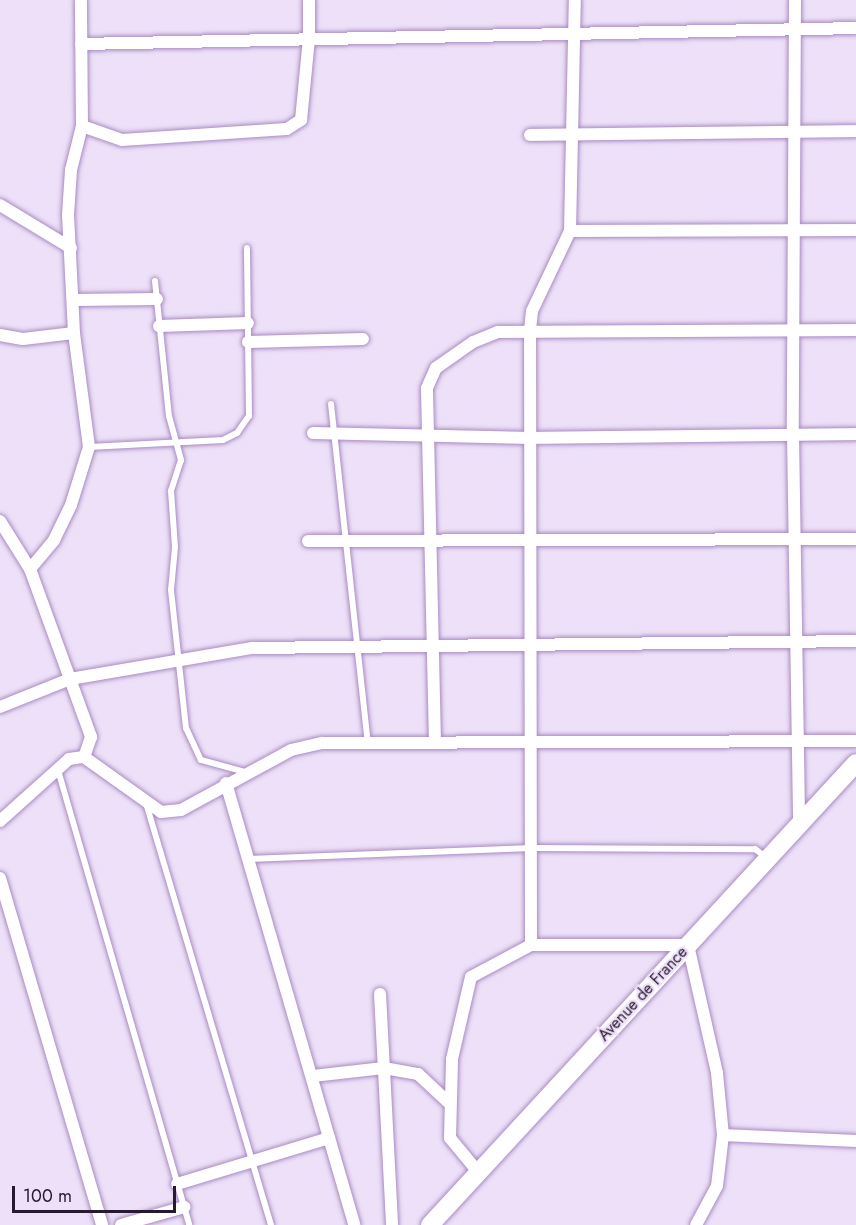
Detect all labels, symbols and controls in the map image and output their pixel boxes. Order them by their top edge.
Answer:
street label: Avenue de France [594,943,692,1045]
scale bar [15,1174,178,1212]
text: 100 m [23,1183,72,1209]

